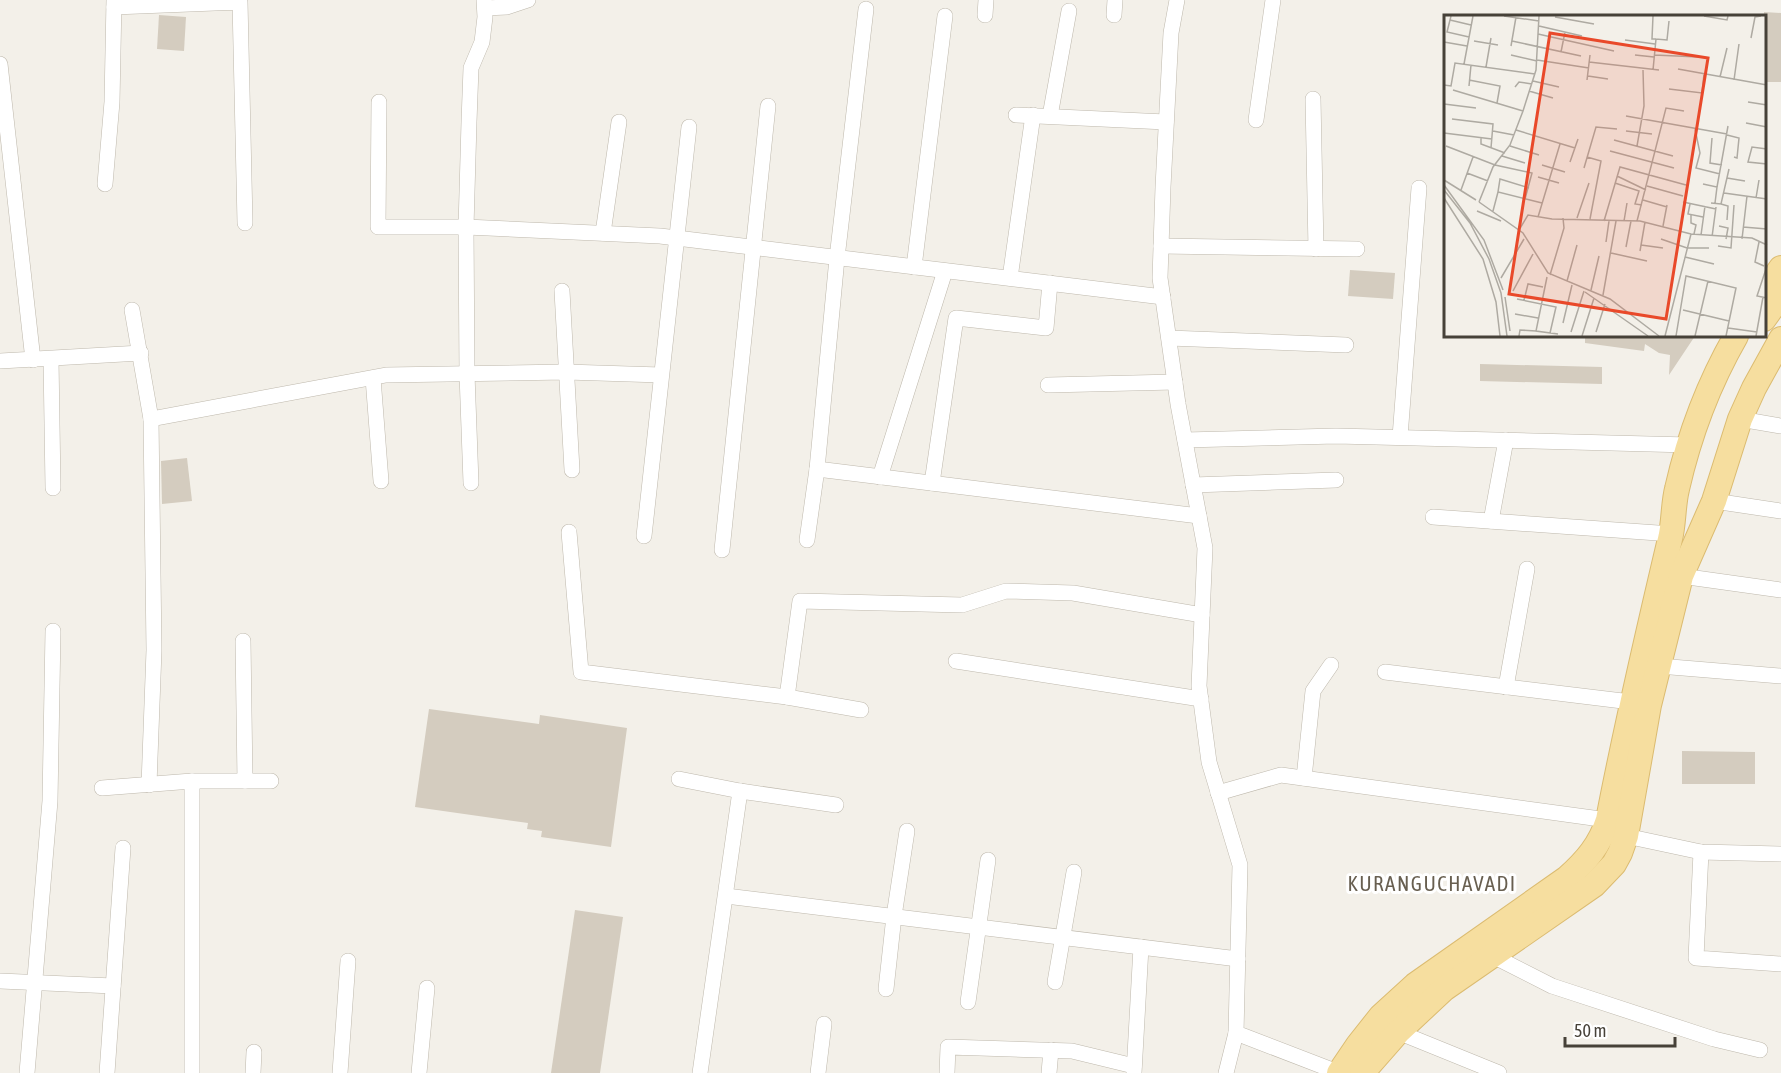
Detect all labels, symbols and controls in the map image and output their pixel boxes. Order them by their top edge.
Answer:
inset map [1444,15,1766,338]
district label: KURANGUCHAVADI [1347,871,1517,895]
scale bar [1565,1010,1674,1048]
text: 50 m [1574,1020,1606,1041]

